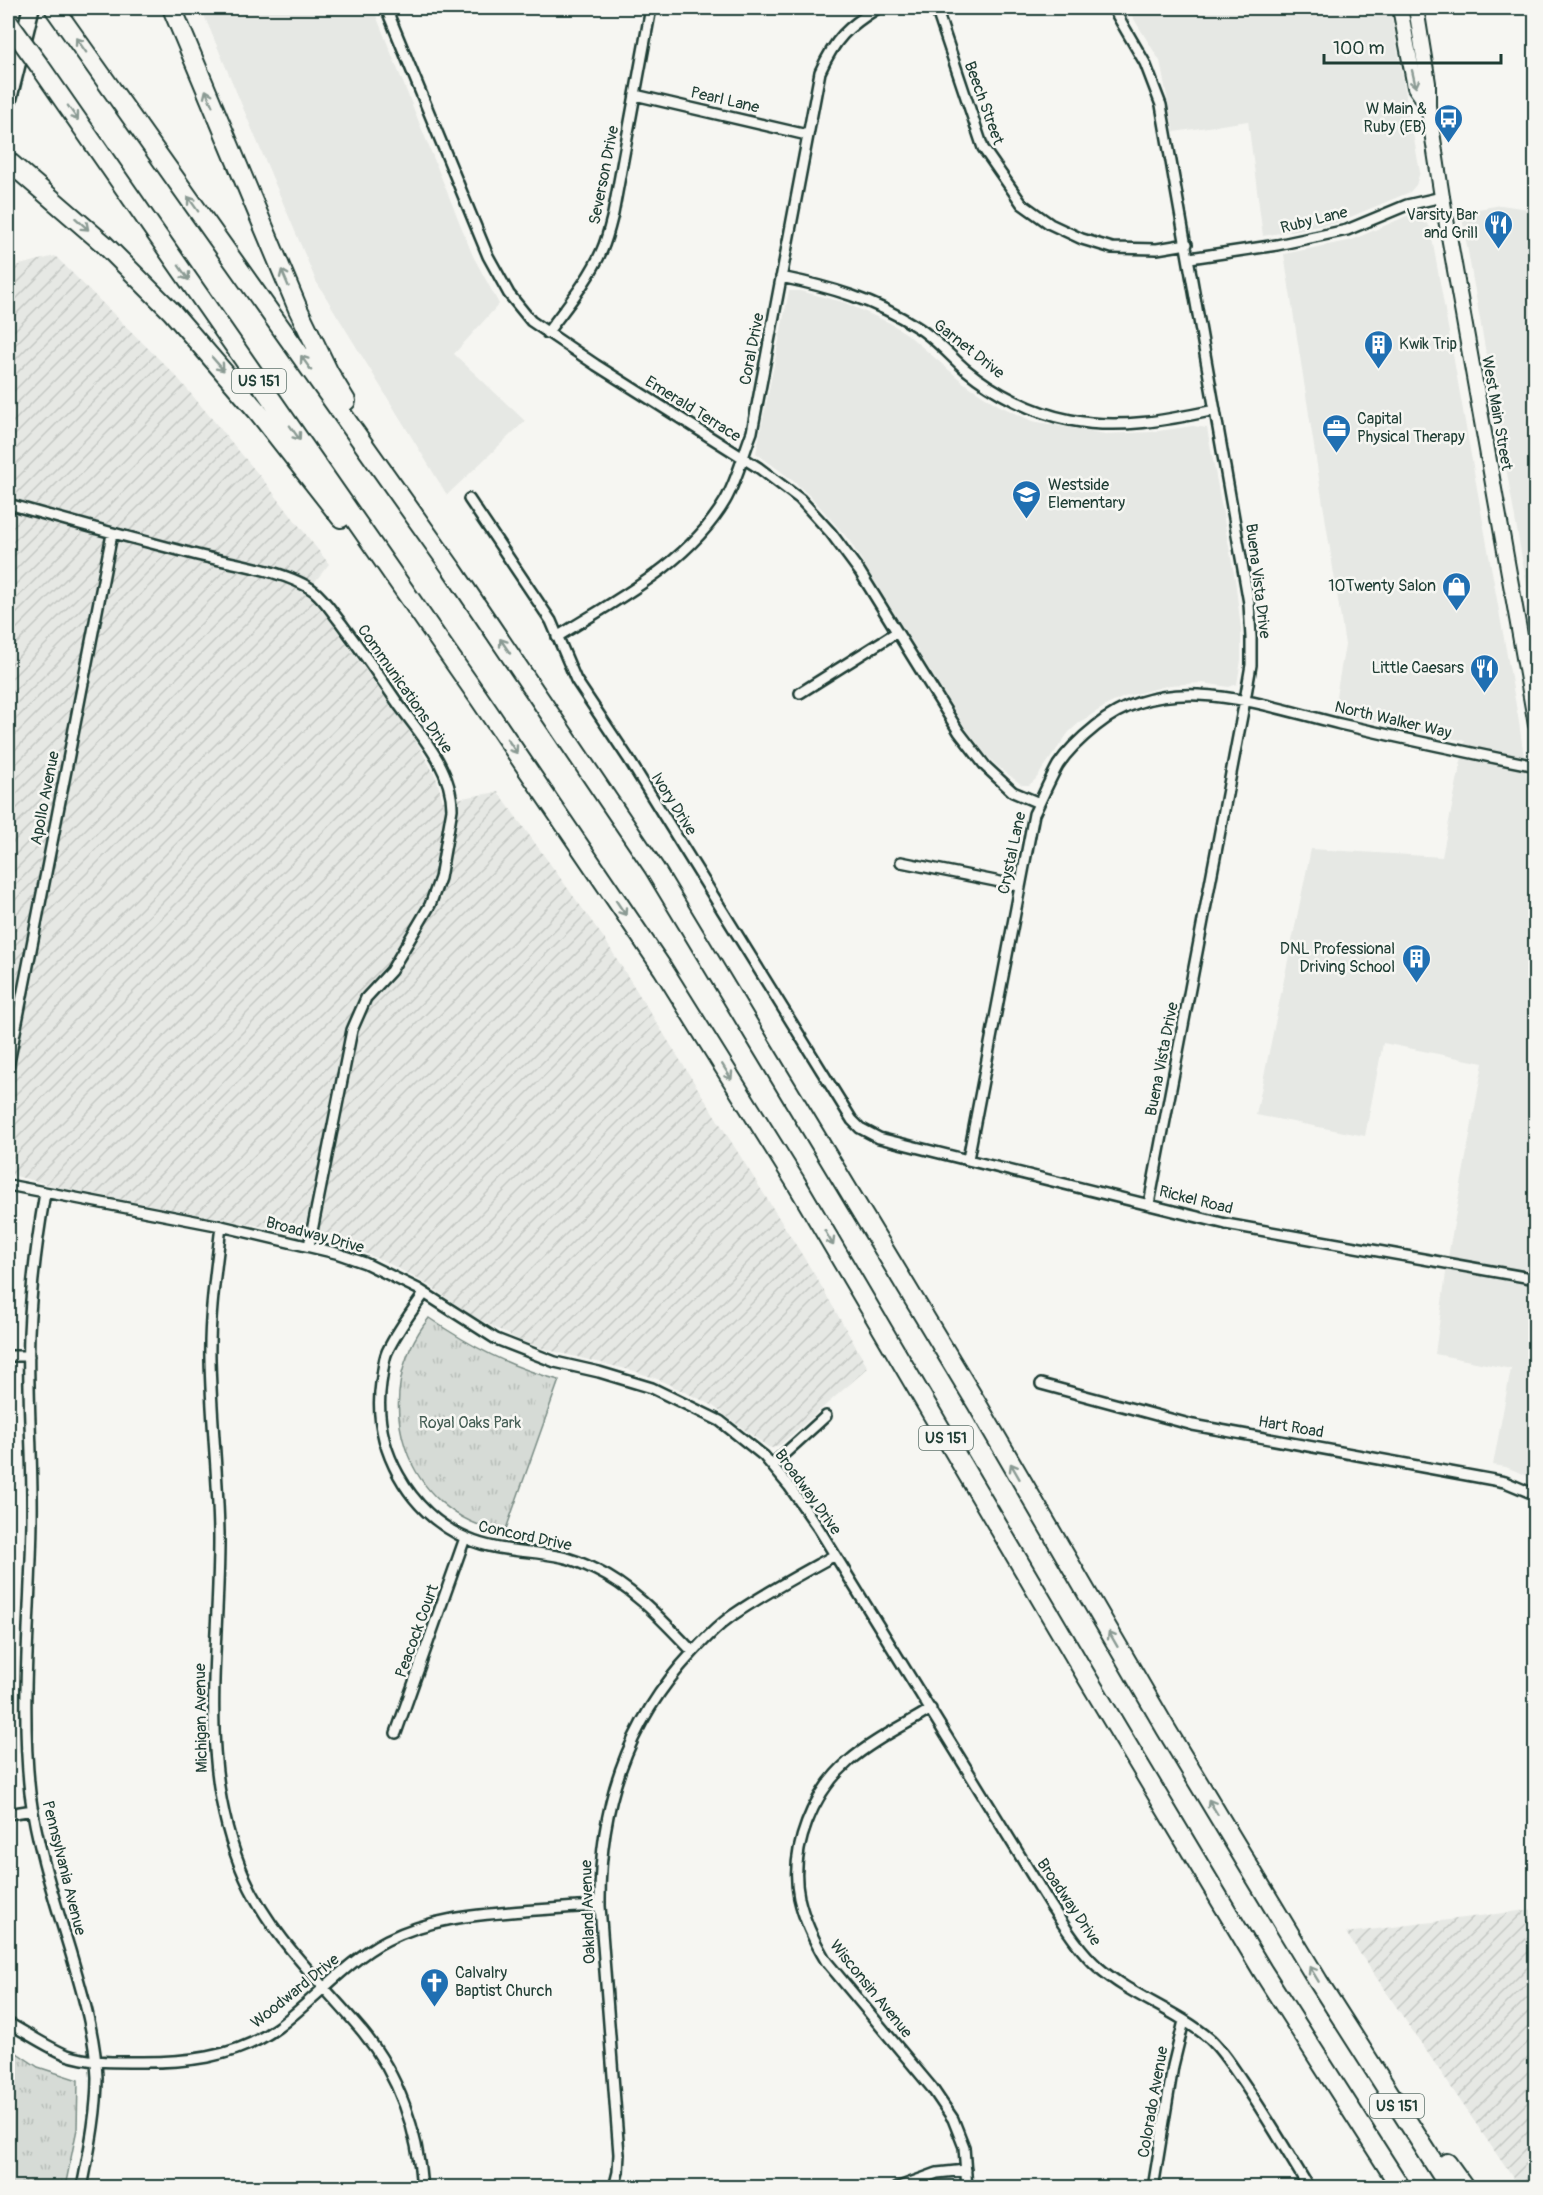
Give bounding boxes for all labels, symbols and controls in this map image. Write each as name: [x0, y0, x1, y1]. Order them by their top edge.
scale bar: [1324, 27, 1501, 65]
one-way arrow: [75, 37, 87, 53]
text: 100 m: [1333, 37, 1385, 60]
street label: Beech Street: [960, 59, 1009, 148]
one-way arrow: [1408, 69, 1420, 88]
street label: Pearl Lane: [689, 82, 761, 118]
one-way arrow: [203, 89, 214, 107]
place label: W Main & Ruby (EB): [1363, 99, 1427, 137]
bus stop icon: W Main & Ruby (EB): [1432, 102, 1464, 144]
one-way arrow: [66, 104, 79, 120]
street label: Severson Drive: [585, 124, 623, 226]
one-way arrow: [187, 196, 200, 212]
street label: Ruby Lane: [1278, 202, 1350, 238]
place label: Varsity Bar and Grill: [1406, 205, 1478, 243]
restaurant icon: Varsity Bar and Grill: [1483, 208, 1515, 250]
one-way arrow: [74, 217, 89, 231]
one-way arrow: [178, 264, 190, 280]
one-way arrow: [279, 269, 290, 288]
street label: Coral Drive: [735, 311, 769, 387]
street label: Garnet Drive: [929, 315, 1009, 383]
building icon: Kwik Trip: [1362, 328, 1394, 370]
place label: Kwik Trip: [1399, 334, 1457, 354]
street label: West Main Street: [1477, 354, 1517, 472]
one-way arrow: [211, 356, 224, 372]
one-way arrow: [300, 356, 312, 372]
road number: US 151: [232, 369, 286, 393]
street label: Emerald Terrace: [641, 372, 745, 447]
place label: Capital Physical Therapy: [1357, 409, 1465, 447]
office icon: Capital Physical Therapy: [1320, 412, 1352, 454]
one-way arrow: [289, 424, 301, 441]
place label: Westside Elementary: [1048, 475, 1125, 513]
school or university icon: Westside Elementary: [1011, 478, 1043, 520]
street label: Buena Vista Drive: [1241, 522, 1275, 640]
shop icon: 10Twenty Salon: [1441, 570, 1473, 612]
place label: 10Twenty Salon: [1328, 576, 1436, 596]
street label: Communications Drive: [353, 621, 457, 757]
one-way arrow: [499, 639, 511, 655]
restaurant icon: Little Caesars: [1469, 652, 1501, 694]
place label: Little Caesars: [1371, 658, 1464, 678]
street label: North Walker Way: [1333, 697, 1453, 743]
one-way arrow: [506, 737, 518, 754]
street label: Apollo Avenue: [26, 749, 64, 847]
street label: Ivory Drive: [647, 769, 701, 839]
street label: Crystal Lane: [994, 810, 1031, 896]
one-way arrow: [615, 899, 627, 915]
place label: DNL Professional Driving School: [1280, 939, 1395, 977]
building icon: DNL Professional Driving School: [1400, 942, 1432, 984]
street label: Buena Vista Drive: [1141, 1000, 1183, 1118]
one-way arrow: [720, 1063, 733, 1080]
street label: Rickel Road: [1157, 1181, 1235, 1219]
street label: Broadway Drive: [264, 1212, 366, 1258]
one-way arrow: [823, 1229, 835, 1246]
street label: Hart Road: [1257, 1411, 1325, 1443]
park label: Royal Oaks Park: [419, 1413, 521, 1433]
road number: US 151: [919, 1426, 973, 1450]
street label: Broadway Drive: [770, 1445, 846, 1539]
one-way arrow: [1009, 1463, 1021, 1480]
street label: Concord Drive: [476, 1516, 574, 1556]
street label: Peacock Court: [391, 1581, 443, 1680]
one-way arrow: [1107, 1631, 1119, 1648]
street label: Michigan Avenue: [190, 1663, 212, 1773]
street label: Pennsylvania Avenue: [38, 1799, 90, 1938]
one-way arrow: [1206, 1799, 1218, 1816]
street label: Broadway Drive: [1032, 1855, 1106, 1950]
street label: Oakland Avenue: [576, 1859, 600, 1965]
street label: Wisconsin Avenue: [825, 1936, 917, 2042]
street label: Woodward Drive: [247, 1949, 343, 2033]
place label: Calvalry Baptist Church: [455, 1963, 552, 2001]
church icon: Calvalry Baptist Church: [418, 1966, 450, 2008]
one-way arrow: [1307, 1966, 1319, 1983]
street label: Colorado Avenue: [1133, 2045, 1173, 2159]
road number: US 151: [1370, 2094, 1424, 2118]

